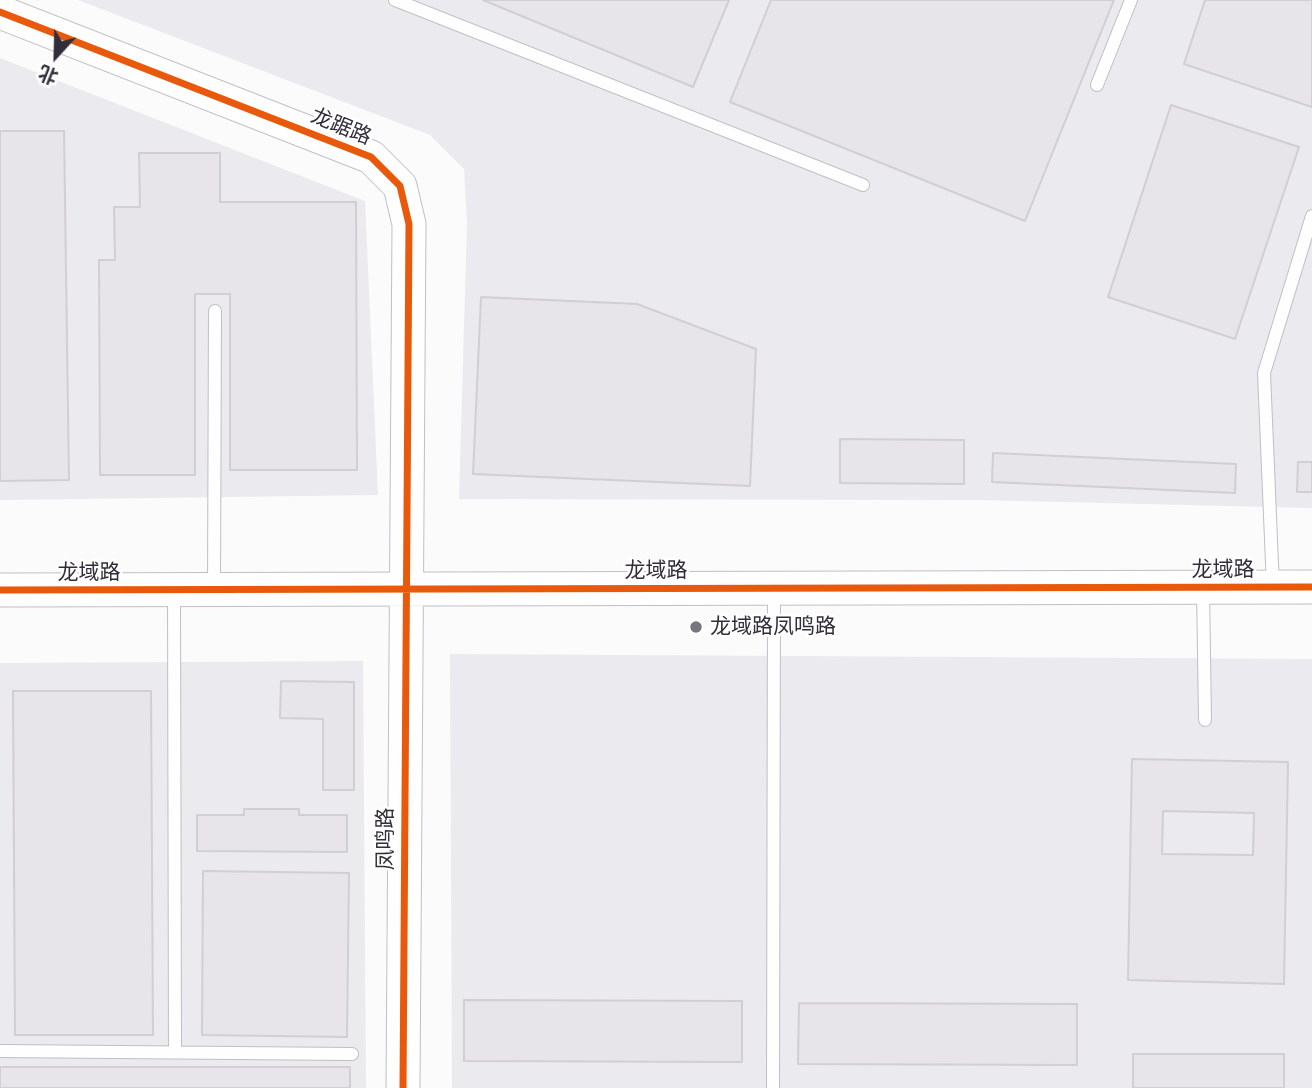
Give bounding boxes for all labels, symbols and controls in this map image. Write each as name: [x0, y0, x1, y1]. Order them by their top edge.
north arrow: [21, 21, 91, 91]
text: 北: [35, 61, 61, 90]
street label: 龙踞路: [307, 104, 375, 150]
street label: 龙域路: [1192, 557, 1254, 583]
street label: 龙域路: [625, 558, 687, 584]
street label: 龙域路: [58, 560, 120, 586]
place label: 龙域路凤鸣路: [710, 614, 836, 640]
marker: 龙域路凤鸣路: [688, 619, 704, 635]
street label: 凤鸣路: [373, 808, 399, 870]

